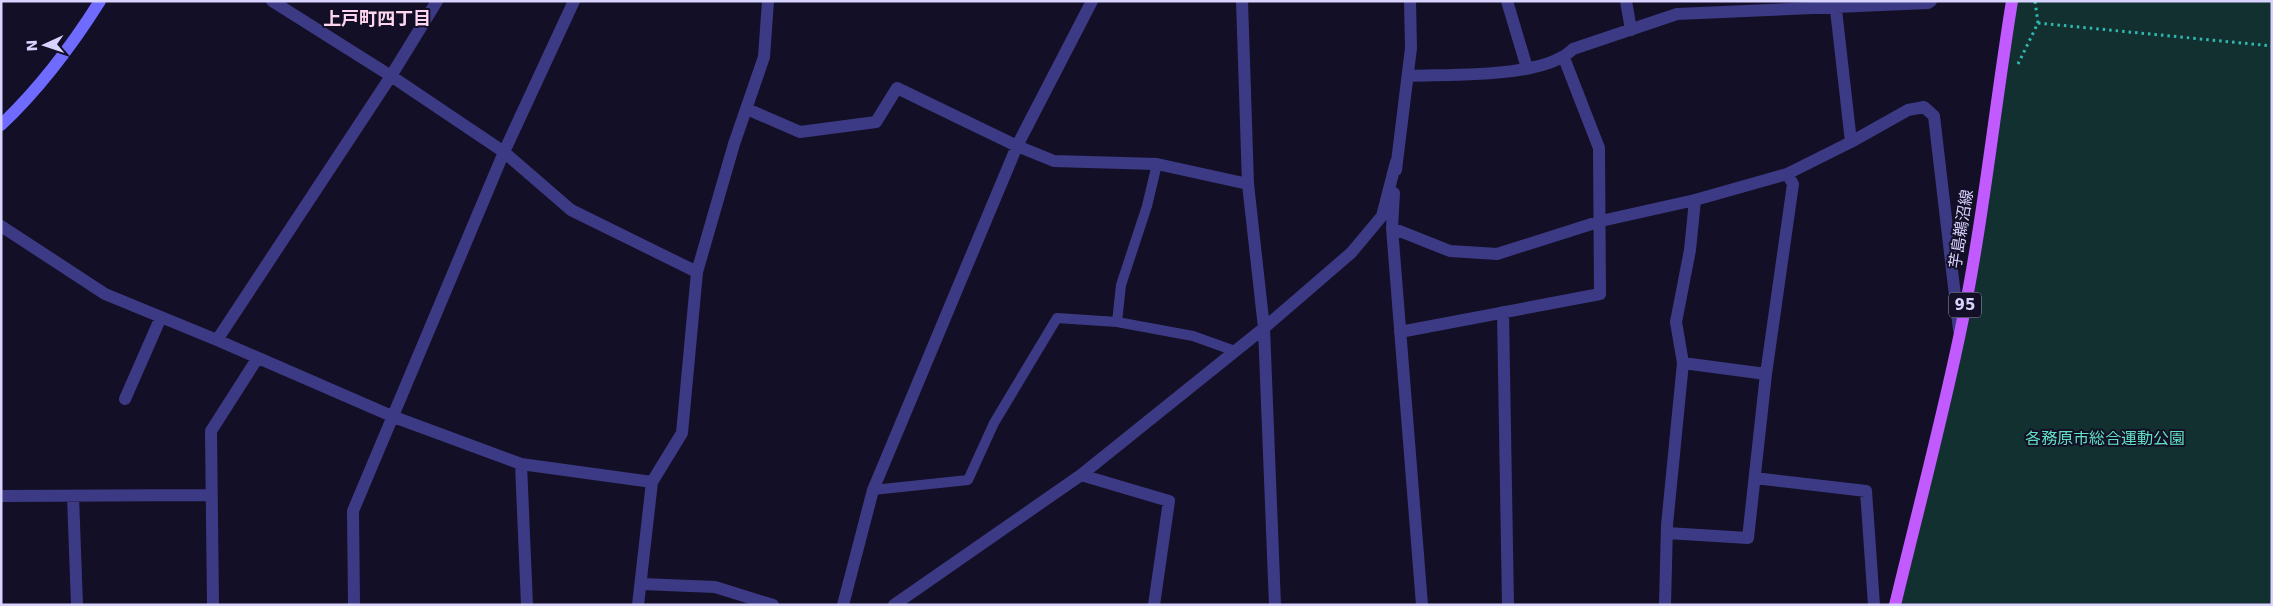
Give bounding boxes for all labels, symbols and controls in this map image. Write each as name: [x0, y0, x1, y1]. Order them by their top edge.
district label: 上戸町四丁目: [323, 8, 431, 29]
north arrow: [20, 20, 70, 70]
text: N: [24, 39, 40, 52]
street label: 芋島鵜沼線: [1945, 188, 1977, 270]
road number: 95: [1949, 292, 1981, 318]
park label: 各務原市総合運動公園: [2025, 429, 2185, 448]

